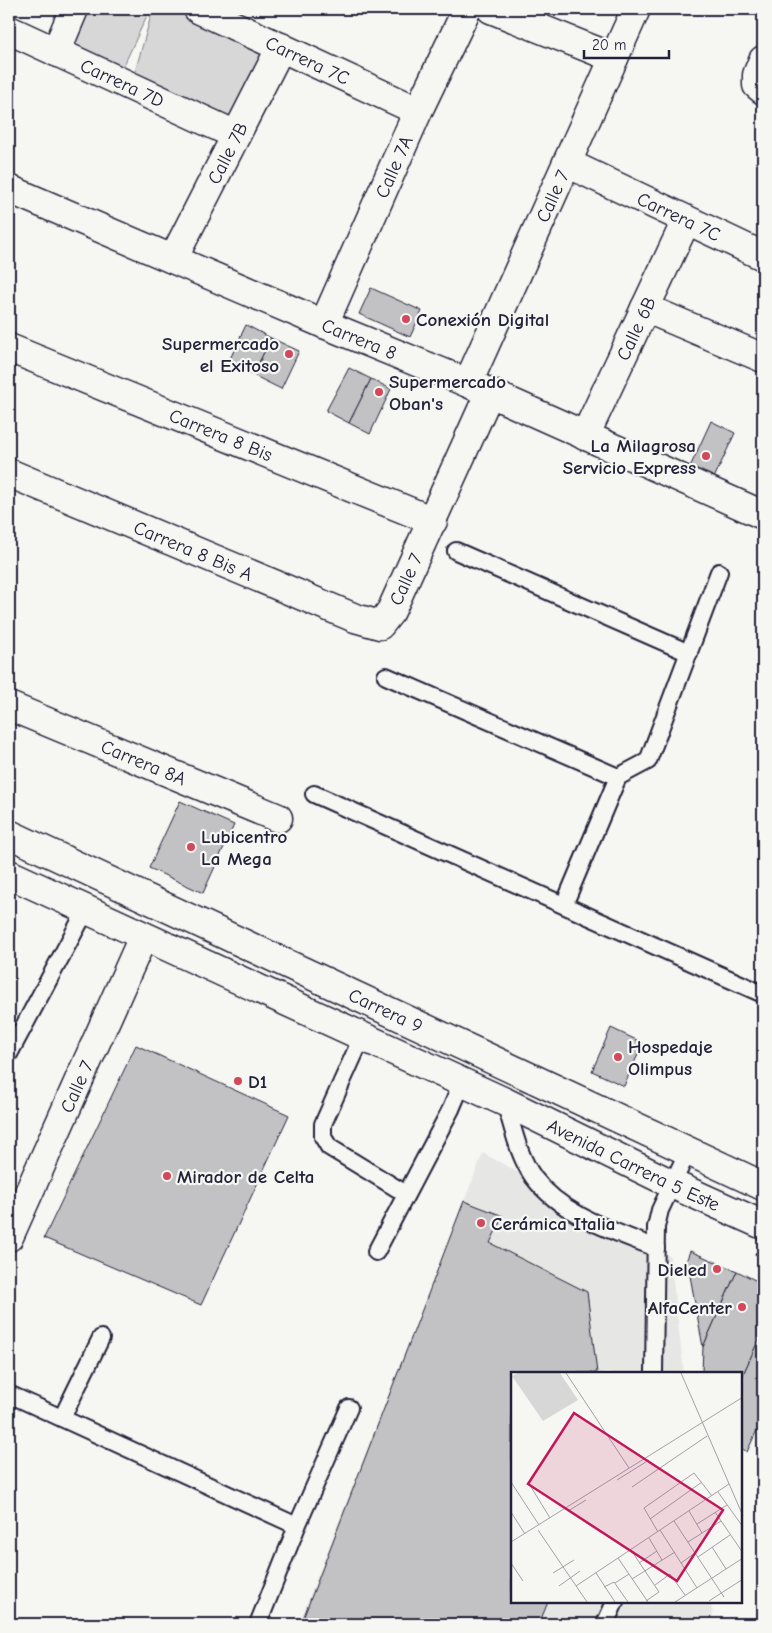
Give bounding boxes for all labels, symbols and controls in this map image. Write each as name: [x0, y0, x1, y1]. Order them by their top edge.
scale bar: [584, 28, 670, 60]
street label: Carrera 7C: [262, 32, 353, 90]
text: 20 m: [592, 36, 626, 54]
street label: Carrera 7D: [77, 54, 168, 112]
street label: Calle 7B: [203, 119, 253, 188]
street label: Calle 7A: [371, 133, 418, 202]
street label: Calle 7: [532, 167, 574, 226]
street label: Carrera 7C: [633, 188, 724, 246]
street label: Calle 6B: [612, 293, 661, 364]
place label: Conexión Digital: [416, 309, 549, 331]
marker: Conexión Digital: [400, 313, 412, 325]
street label: Carrera 8: [318, 314, 400, 365]
place label: Supermercado el Exitoso: [162, 333, 279, 377]
marker: Supermercado el Exitoso: [283, 348, 295, 360]
place label: Supermercado Oban's: [389, 371, 506, 415]
marker: Supermercado Oban's: [373, 386, 385, 398]
street label: Carrera 8 Bis: [166, 405, 275, 466]
place label: La Milagrosa Servicio Express: [563, 435, 696, 479]
marker: La Milagrosa Servicio Express: [700, 450, 712, 462]
street label: Carrera 8 Bis A: [130, 517, 256, 586]
street label: Calle 7: [385, 550, 428, 609]
street label: Carrera 8A: [98, 736, 189, 790]
place label: Lubicentro La Mega: [201, 826, 287, 870]
marker: Lubicentro La Mega: [185, 841, 197, 853]
street label: Carrera 9: [345, 984, 426, 1038]
place label: Hospedaje Olimpus: [628, 1036, 713, 1080]
marker: Hospedaje Olimpus: [612, 1051, 624, 1063]
street label: Calle 7: [56, 1057, 98, 1116]
place label: D1: [248, 1071, 267, 1093]
marker: D1: [232, 1075, 244, 1087]
street label: Avenida Carrera 5 Este: [543, 1114, 723, 1216]
place label: Mirador de Celta: [177, 1166, 315, 1188]
marker: Mirador de Celta: [161, 1170, 173, 1182]
place label: Cerámica Italia: [491, 1213, 615, 1235]
marker: Cerámica Italia: [475, 1217, 487, 1229]
place label: Dieled: [657, 1259, 707, 1281]
marker: Dieled: [711, 1263, 723, 1275]
place label: AlfaCenter: [648, 1297, 732, 1319]
marker: AlfaCenter: [736, 1301, 748, 1313]
inset map: [511, 1372, 742, 1603]

